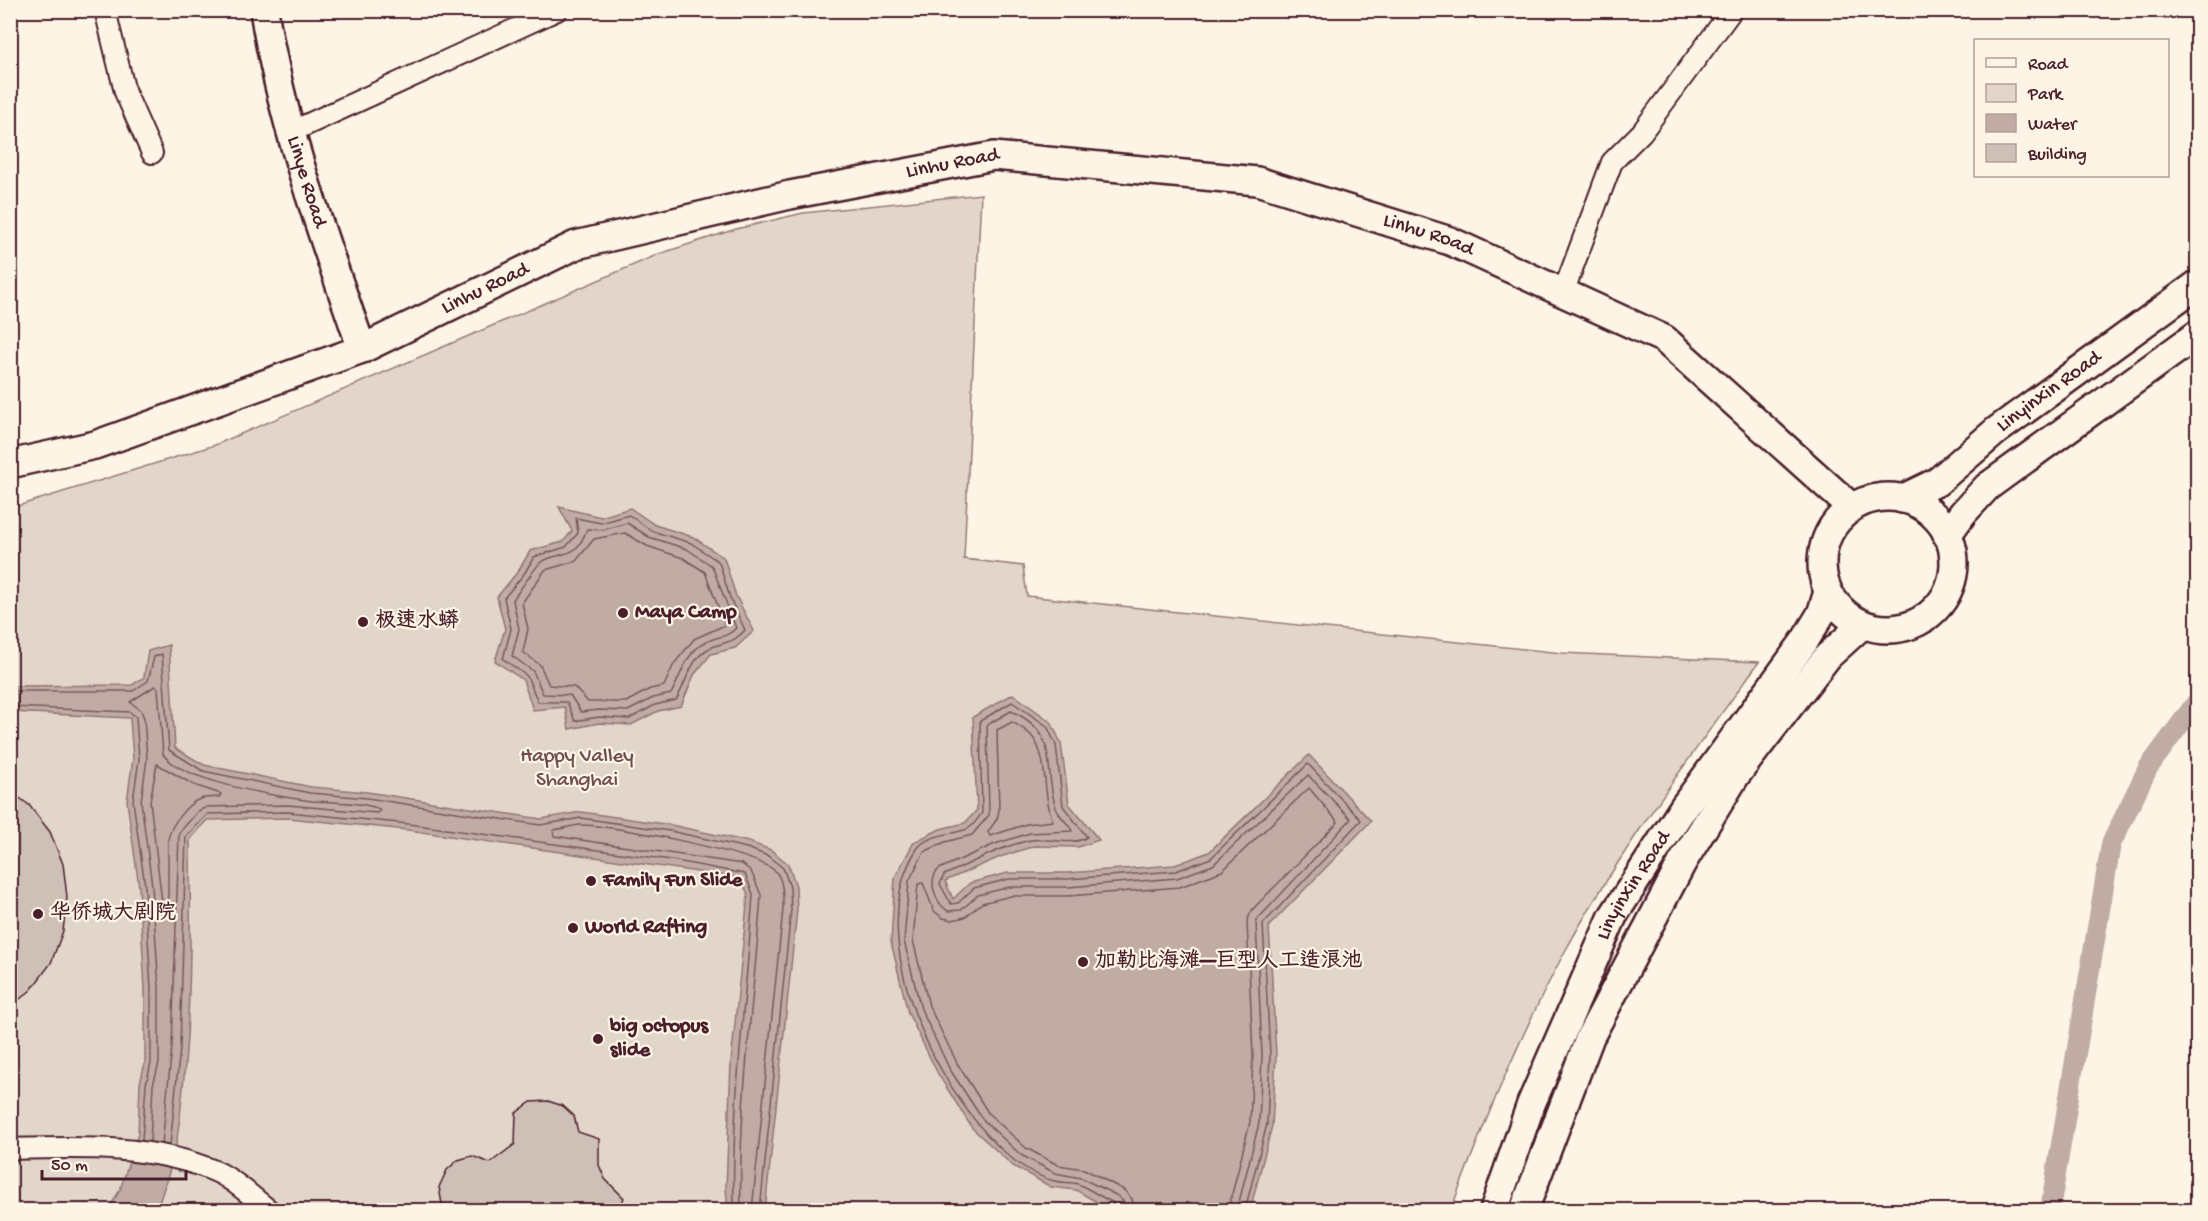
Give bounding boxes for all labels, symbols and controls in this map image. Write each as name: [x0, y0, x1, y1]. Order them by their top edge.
legend: [1974, 39, 2169, 177]
text: Road: [2028, 55, 2069, 76]
text: Park: [2027, 85, 2064, 106]
text: Water: [2028, 115, 2078, 136]
street label: Linye Road: [280, 133, 332, 232]
street label: Linhu Road: [904, 142, 1003, 185]
text: Building: [2027, 145, 2087, 166]
street label: Linhu Road: [1380, 208, 1479, 263]
street label: Linhu Road: [438, 256, 535, 321]
street label: Linyinxin Road: [1992, 345, 2108, 439]
place label: Maya Camp: [635, 601, 737, 626]
marker: Maya Camp: [616, 606, 630, 620]
place label: 极速水蟒: [375, 608, 459, 635]
marker: 极速水蟒: [356, 615, 370, 629]
park label: Happy Valley Shanghai: [520, 745, 634, 794]
street label: Linyinxin Road: [1591, 825, 1678, 944]
place label: Family Fun Slide: [602, 869, 744, 894]
marker: Family Fun Slide: [584, 874, 598, 888]
place label: 华侨城大剧院: [50, 900, 176, 927]
marker: 华侨城大剧院: [31, 907, 45, 921]
place label: World Rafting: [584, 916, 707, 941]
marker: World Rafting: [566, 921, 580, 935]
place label: 加勒比海滩—巨型人工造浪池: [1095, 948, 1363, 975]
marker: 加勒比海滩—巨型人工造浪池: [1076, 955, 1090, 969]
place label: big octopus slide: [609, 1015, 709, 1064]
marker: big octopus slide: [591, 1032, 605, 1046]
scale bar: [42, 1143, 186, 1181]
text: 50 m: [51, 1156, 88, 1177]

